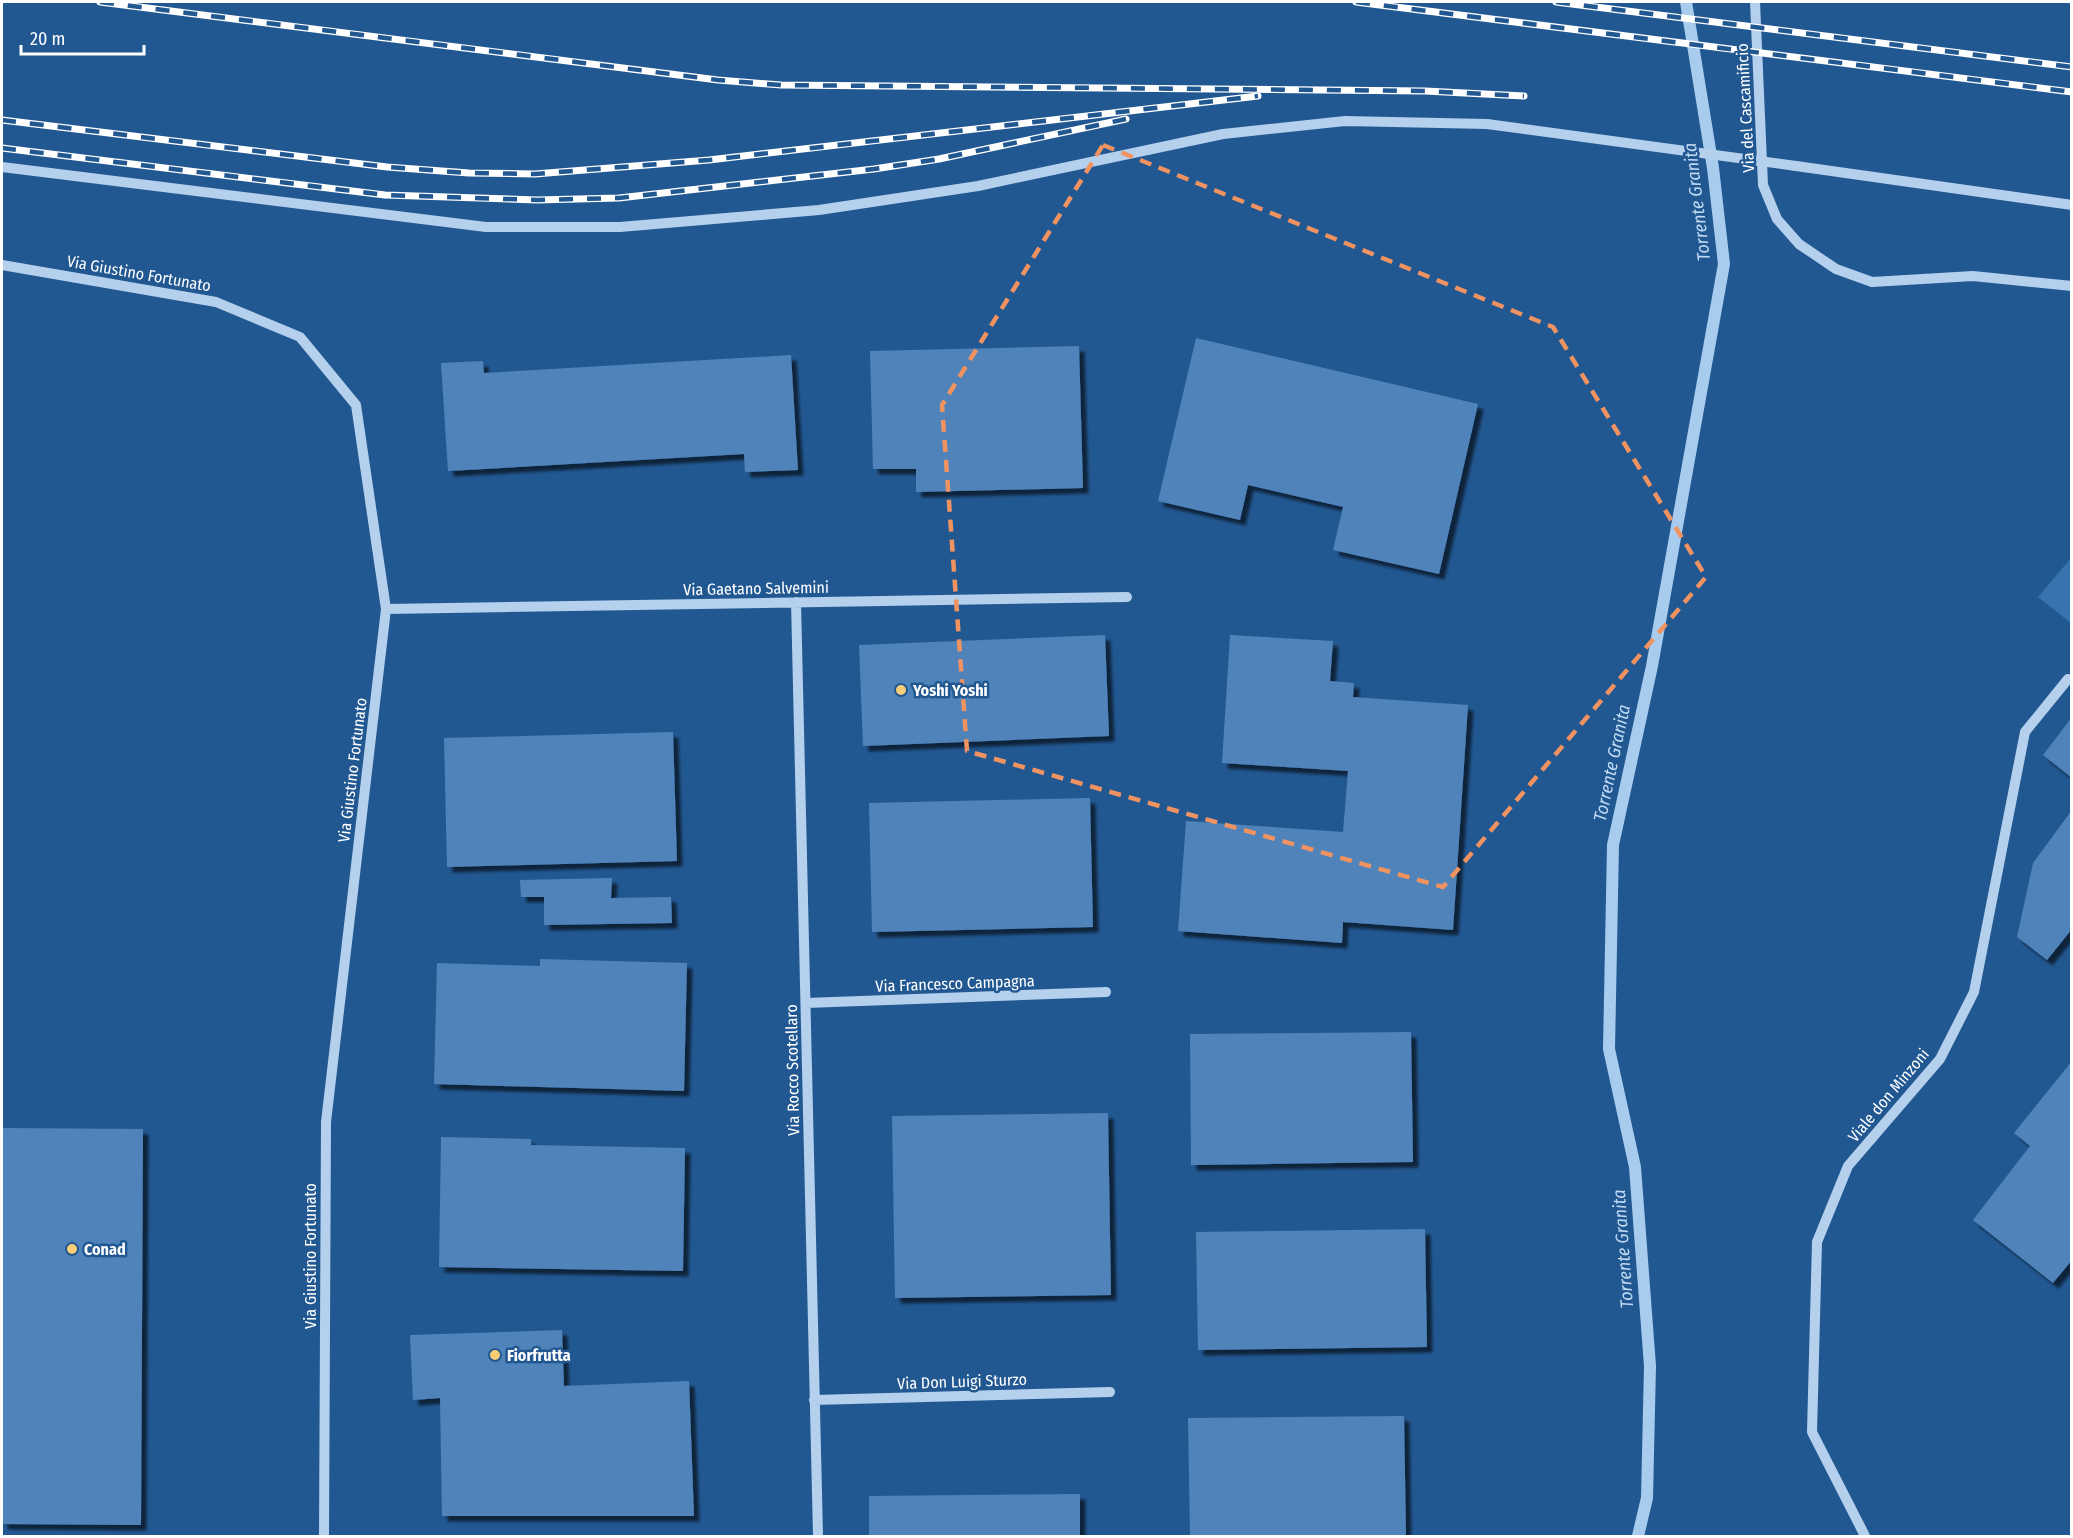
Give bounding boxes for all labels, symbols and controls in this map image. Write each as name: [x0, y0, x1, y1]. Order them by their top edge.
scale bar: [21, 18, 144, 56]
text: 20 m: [30, 28, 65, 50]
street label: Via del Cascamificio: [1733, 43, 1758, 173]
water label: Torrente Granita: [1679, 142, 1715, 262]
street label: Via Giustino Fortunato: [65, 251, 212, 296]
street label: Via Gaetano Salvemini: [683, 578, 829, 599]
place label: Yoshi Yoshi: [912, 681, 988, 700]
marker: Yoshi Yoshi: [894, 683, 908, 697]
street label: Via Giustino Fortunato: [334, 697, 371, 844]
water label: Torrente Granita: [1589, 703, 1635, 823]
street label: Via Francesco Campagna: [875, 971, 1035, 996]
street label: Via Rocco Scotellaro: [782, 1004, 803, 1136]
street label: Viale don Minzoni: [1844, 1045, 1933, 1146]
street label: Via Giustino Fortunato: [301, 1183, 320, 1329]
water label: Torrente Granita: [1608, 1189, 1638, 1309]
place label: Conad: [84, 1240, 126, 1259]
marker: Conad: [65, 1242, 79, 1256]
place label: Fiorfrutta: [507, 1346, 571, 1365]
marker: Fiorfrutta: [488, 1348, 502, 1362]
street label: Via Don Luigi Sturzo: [897, 1370, 1027, 1393]

